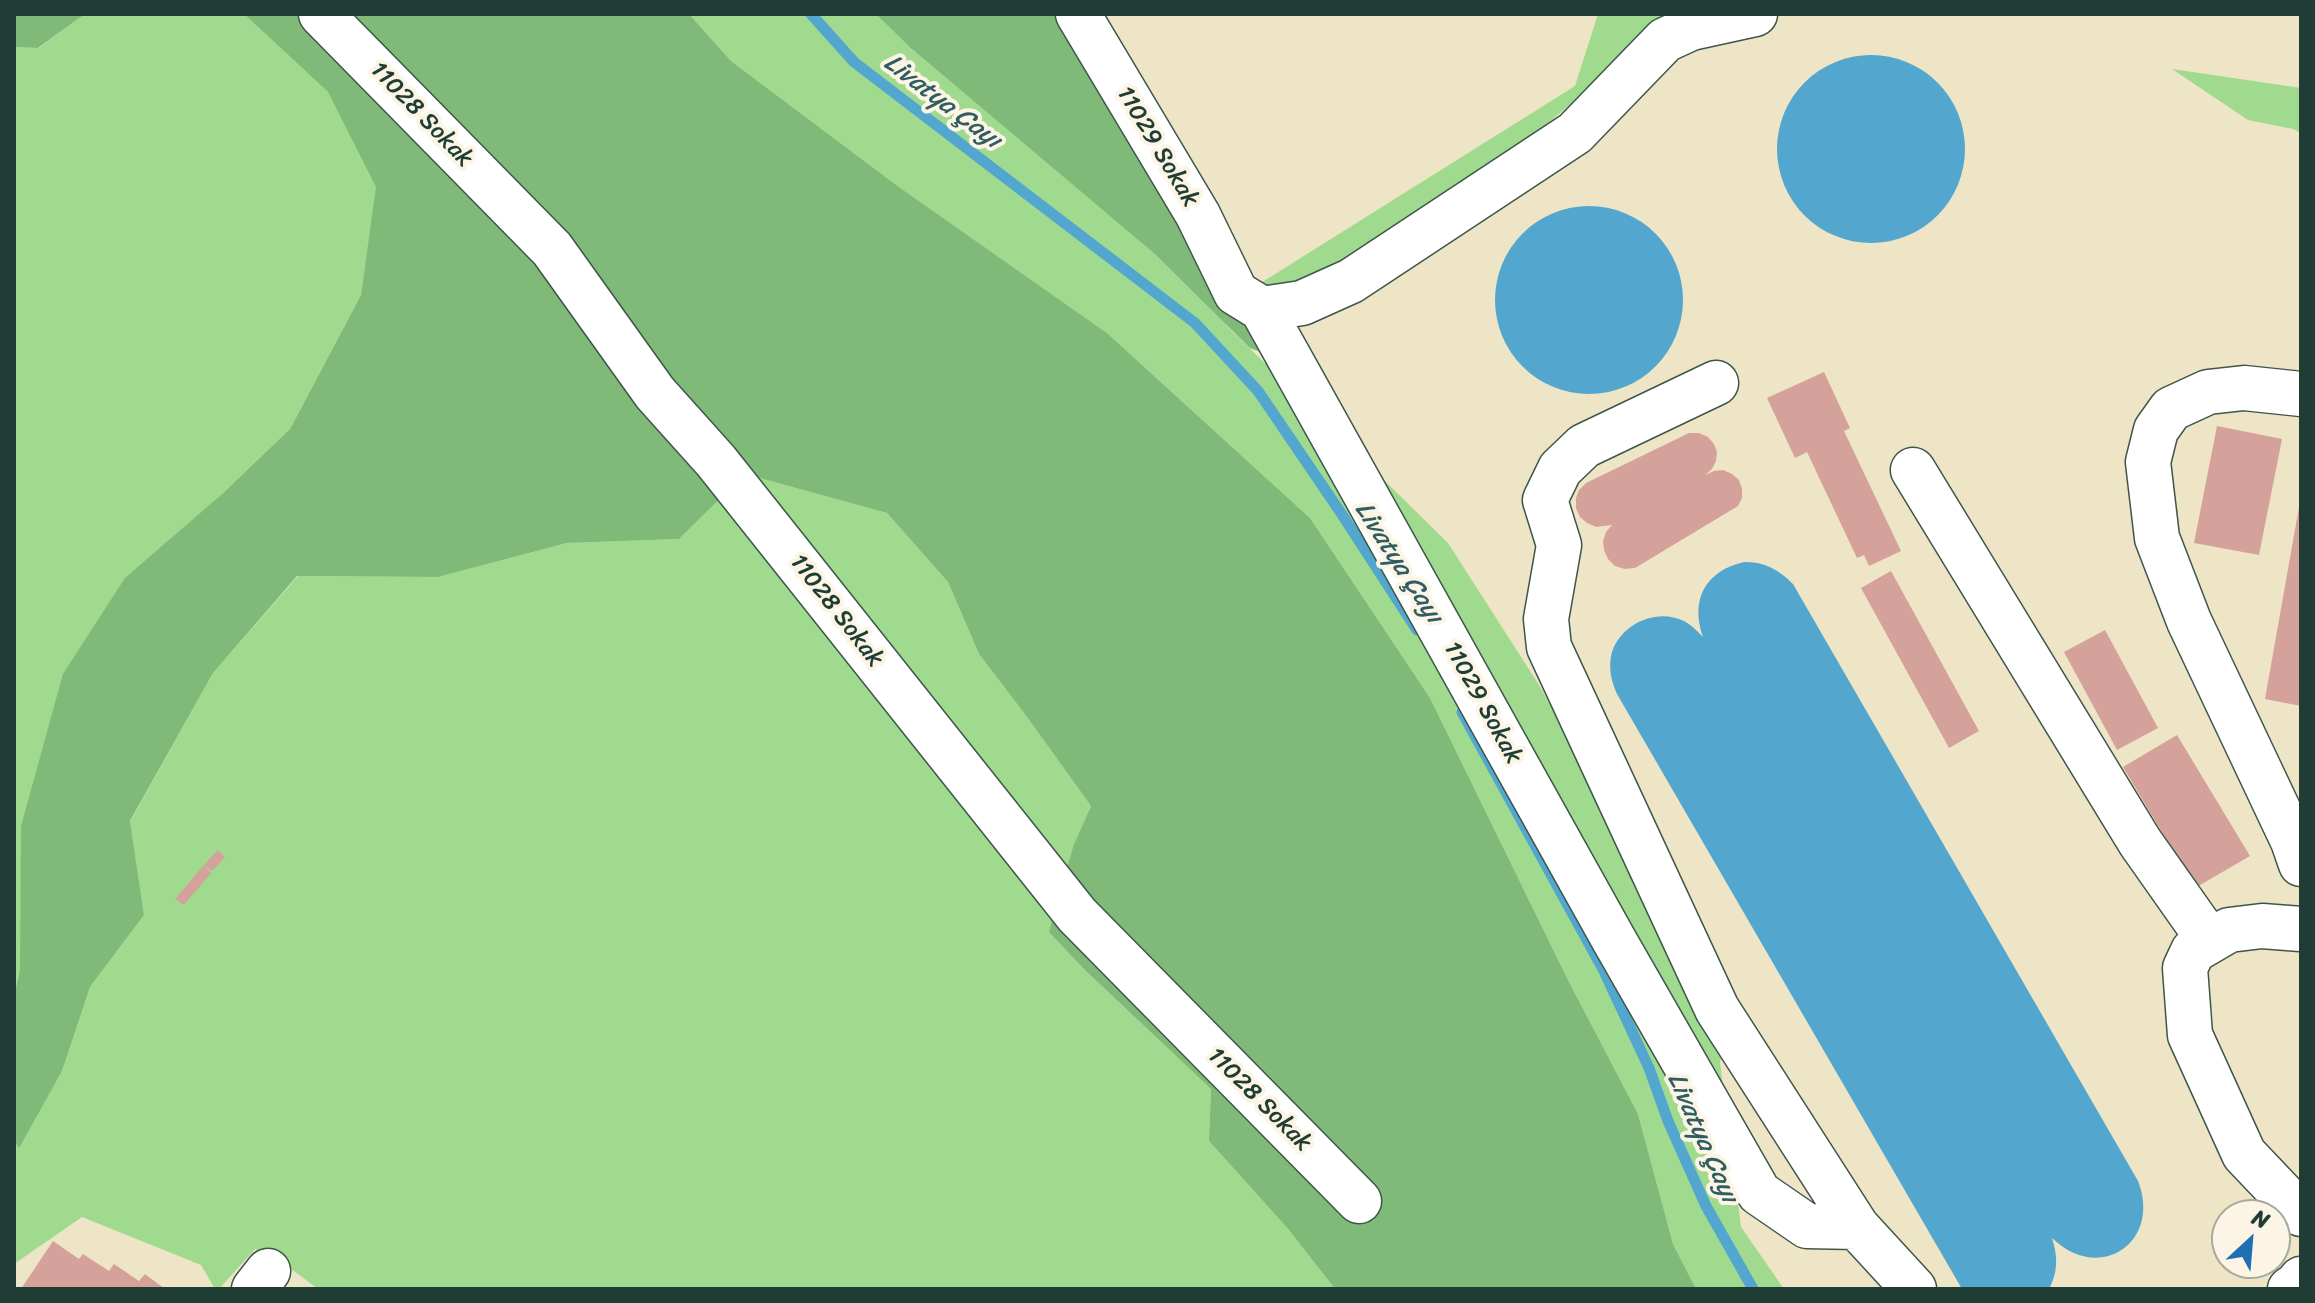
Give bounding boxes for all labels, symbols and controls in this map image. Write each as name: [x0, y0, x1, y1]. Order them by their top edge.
water label: Livatya Çayı: [877, 48, 1007, 156]
street label: 11028 Sokak: [364, 56, 478, 174]
street label: 11029 Sokak: [1110, 82, 1204, 212]
water label: Livatya Çayı: [1347, 496, 1449, 630]
street label: 11028 Sokak: [783, 549, 889, 673]
street label: 11029 Sokak: [1437, 637, 1527, 769]
street label: 11028 Sokak: [1201, 1042, 1317, 1158]
water label: Livatya Çayı: [1660, 1068, 1744, 1208]
text: N: [2245, 1198, 2276, 1240]
north arrow: [2211, 1199, 2291, 1279]

